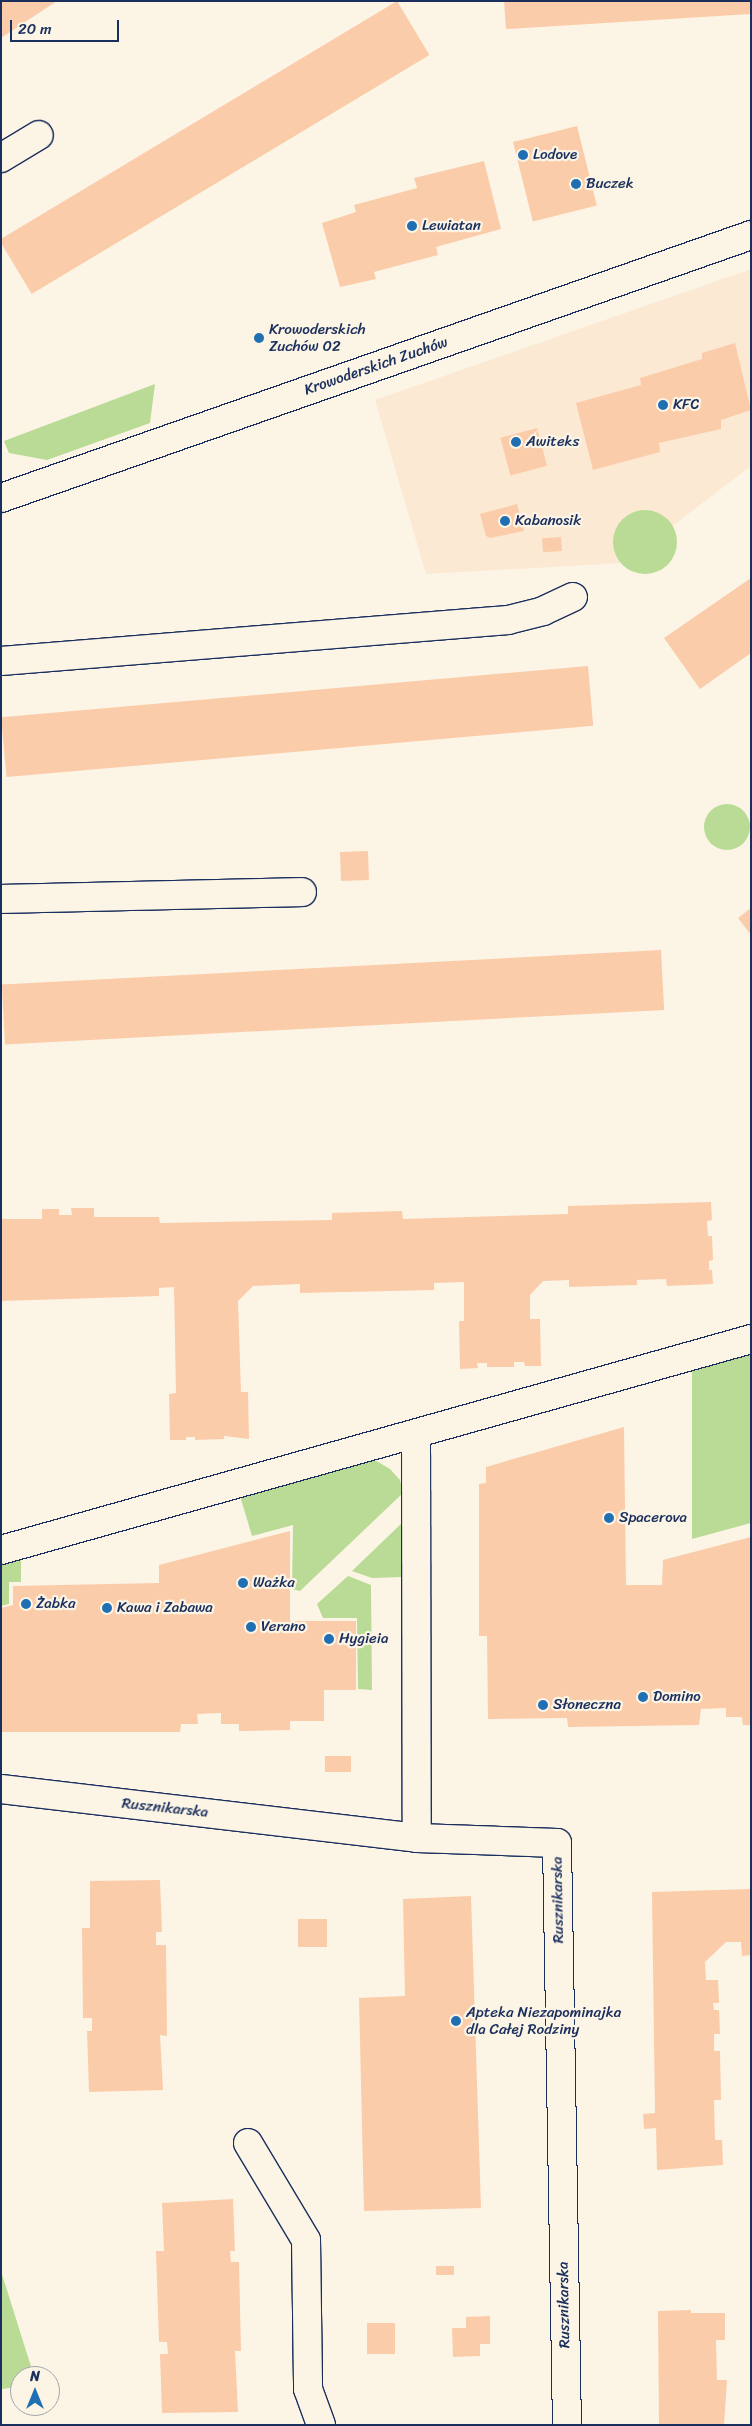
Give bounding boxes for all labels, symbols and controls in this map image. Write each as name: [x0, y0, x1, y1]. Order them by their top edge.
scale bar: [12, 10, 121, 42]
text: 20 m: [18, 16, 52, 42]
place label: Lodove: [533, 146, 577, 164]
marker: Lodove: [517, 149, 529, 161]
place label: Buczek: [586, 175, 634, 193]
marker: Buczek: [570, 178, 582, 190]
place label: Lewiatan: [422, 217, 481, 235]
marker: Lewiatan: [406, 220, 418, 232]
place label: Krowoderskich Zuchów 02: [269, 320, 366, 355]
marker: Krowoderskich Zuchów 02: [253, 332, 265, 344]
street label: Krowoderskich Zuchów: [302, 333, 450, 399]
place label: KFC: [673, 396, 699, 414]
marker: KFC: [657, 399, 669, 411]
place label: Awiteks: [526, 433, 579, 451]
marker: Awiteks: [510, 436, 522, 448]
place label: Kabanosik: [515, 512, 581, 530]
marker: Kabanosik: [499, 515, 511, 527]
place label: Spacerova: [619, 1509, 687, 1527]
marker: Spacerova: [603, 1512, 615, 1524]
place label: Ważka: [253, 1574, 295, 1592]
marker: Ważka: [237, 1577, 249, 1589]
place label: Żabka: [36, 1595, 75, 1613]
marker: Żabka: [20, 1598, 32, 1610]
place label: Kawa i Zabawa: [117, 1599, 213, 1617]
marker: Kawa i Zabawa: [101, 1602, 113, 1614]
place label: Verano: [261, 1618, 306, 1636]
marker: Verano: [245, 1621, 257, 1633]
place label: Hygieia: [339, 1630, 388, 1648]
marker: Hygieia: [323, 1633, 335, 1645]
place label: Domino: [653, 1688, 701, 1706]
marker: Domino: [637, 1691, 649, 1703]
place label: Słoneczna: [553, 1696, 621, 1714]
marker: Słoneczna: [537, 1699, 549, 1711]
street label: Rusznikarska: [121, 1795, 209, 1821]
street label: Rusznikarska: [548, 1856, 568, 1944]
place label: Apteka Niezapominajka dla Całej Rodziny: [466, 2003, 622, 2038]
marker: Apteka Niezapominajka dla Całej Rodziny: [450, 2015, 462, 2027]
street label: Rusznikarska: [554, 2261, 574, 2349]
text: N: [30, 2364, 40, 2389]
north arrow: [10, 2366, 60, 2416]

